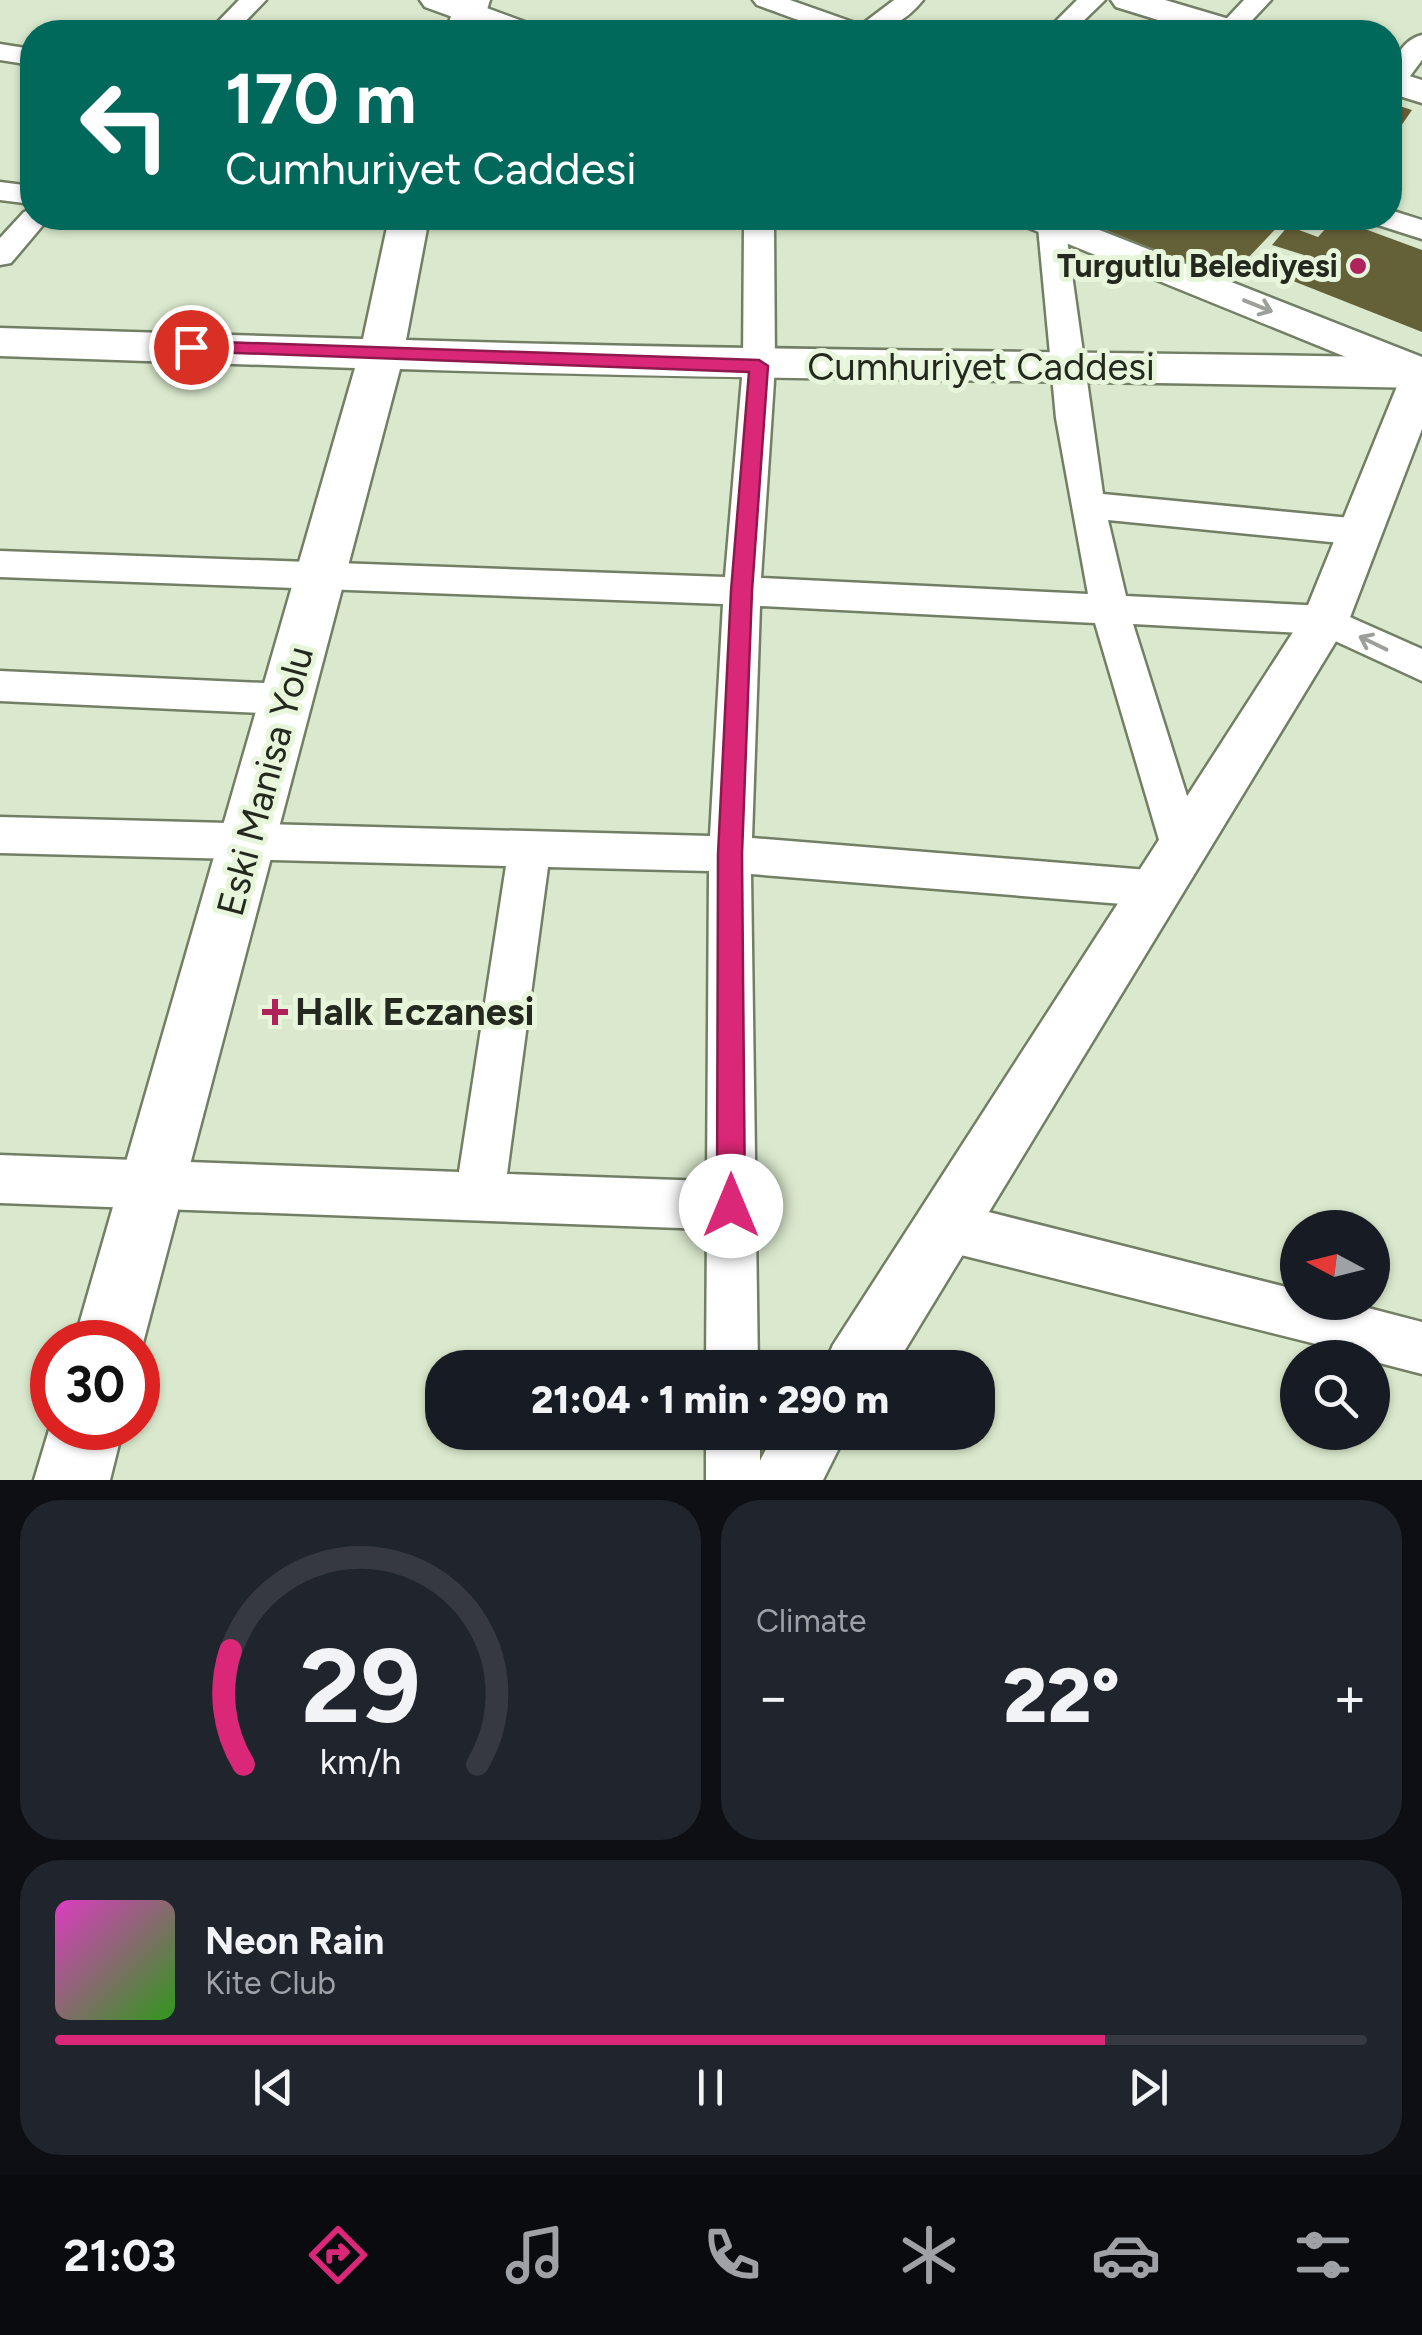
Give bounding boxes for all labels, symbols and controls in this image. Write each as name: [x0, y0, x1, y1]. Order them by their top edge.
text: 170 m: [225, 56, 417, 141]
icon: left: [60, 60, 190, 190]
text: Cumhuriyet Caddesi: [225, 141, 637, 195]
place label: Turgutlu Belediyesi: [1057, 247, 1338, 285]
marker: Turgutlu Belediyesi: [1347, 255, 1369, 277]
one-way arrow: [1242, 299, 1272, 317]
pin: [149, 305, 234, 390]
icon: arrive: [164, 320, 219, 375]
street label: Cumhuriyet Caddesi: [807, 344, 1155, 390]
one-way arrow: [1359, 633, 1389, 652]
street label: Eski Manisa Yolu: [207, 641, 323, 921]
place label: Halk Eczanesi: [295, 989, 534, 1035]
marker: Halk Eczanesi: [264, 1001, 286, 1023]
position arrow: [679, 1154, 783, 1258]
north arrow: [1280, 1210, 1390, 1320]
map controls: [1280, 1210, 1390, 1450]
speed limit sign: 30: [30, 1320, 160, 1450]
button: search: [1280, 1340, 1390, 1450]
text: 21:04 · 1 min · 290 m: [531, 1377, 889, 1423]
text: Climate: [756, 1602, 867, 1640]
text: 29: [300, 1623, 421, 1748]
text: 22°: [1003, 1651, 1120, 1741]
text: −: [756, 1664, 790, 1730]
text: +: [1333, 1664, 1367, 1730]
text: km/h: [320, 1740, 401, 1783]
text: Neon Rain: [205, 1918, 384, 1964]
text: Kite Club: [205, 1964, 336, 2002]
icon: previous: [246, 2060, 301, 2115]
icon: pause: [683, 2060, 738, 2115]
icon: next: [1121, 2060, 1176, 2115]
icon: directions: [303, 2220, 373, 2290]
icon: music: [500, 2220, 570, 2290]
icon: phone: [697, 2220, 767, 2290]
icon: climate: [894, 2220, 964, 2290]
icon: car: [1091, 2220, 1161, 2290]
icon: filters: [1288, 2220, 1358, 2290]
text: 21:03: [64, 2228, 176, 2282]

